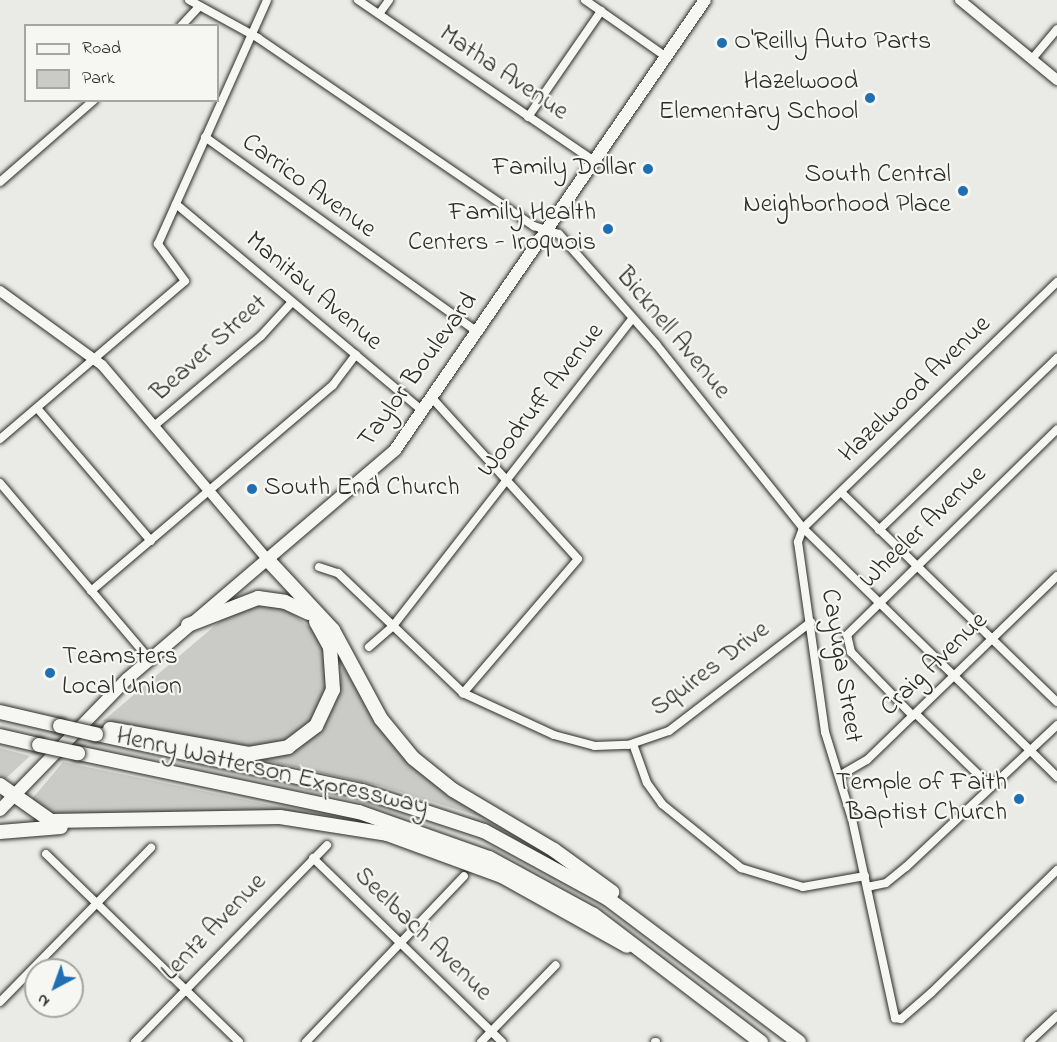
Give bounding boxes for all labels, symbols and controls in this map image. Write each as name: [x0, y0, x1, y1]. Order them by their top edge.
street label: Matha Avenue: [432, 19, 574, 129]
legend: [24, 24, 219, 102]
place label: O'Reilly Auto Parts: [734, 27, 931, 59]
text: Road: [82, 36, 121, 62]
marker: O'Reilly Auto Parts: [715, 36, 729, 50]
text: Park: [82, 66, 115, 92]
place label: Hazelwood Elementary School: [659, 67, 858, 128]
marker: Hazelwood Elementary School: [863, 91, 877, 105]
street label: Carrico Avenue: [235, 128, 381, 246]
place label: Family Dollar: [492, 153, 636, 185]
place label: South Central Neighborhood Place: [743, 160, 951, 222]
marker: Family Dollar: [641, 162, 655, 176]
marker: South Central Neighborhood Place: [956, 184, 970, 198]
place label: Family Health Centers - Iroquois: [408, 198, 596, 260]
marker: Family Health Centers - Iroquois: [601, 222, 615, 236]
street label: Manitau Avenue: [238, 226, 388, 358]
street label: Bicknell Avenue: [608, 262, 736, 406]
street label: Taylor Boulevard: [352, 287, 486, 455]
street label: Beaver Street: [145, 289, 275, 409]
street label: Hazelwood Avenue: [834, 310, 998, 470]
street label: Woodruff Avenue: [472, 317, 612, 485]
street label: Wheeler Avenue: [854, 460, 994, 596]
place label: South End Church: [264, 473, 460, 505]
marker: South End Church: [245, 482, 259, 496]
street label: Cayuga Street: [812, 587, 868, 745]
street label: Craig Avenue: [875, 606, 995, 724]
street label: Squires Drive: [645, 615, 777, 725]
place label: Teamsters Local Union: [62, 642, 182, 704]
marker: Teamsters Local Union: [43, 666, 57, 680]
street label: Henry Watterson Expressway: [113, 722, 431, 824]
place label: Temple of Faith Baptist Church: [836, 768, 1007, 830]
marker: Temple of Faith Baptist Church: [1012, 792, 1026, 806]
street label: Seelbach Avenue: [346, 861, 498, 1009]
street label: Lentz Avenue: [156, 868, 274, 988]
north arrow: [24, 958, 84, 1018]
text: N: [32, 987, 55, 1013]

